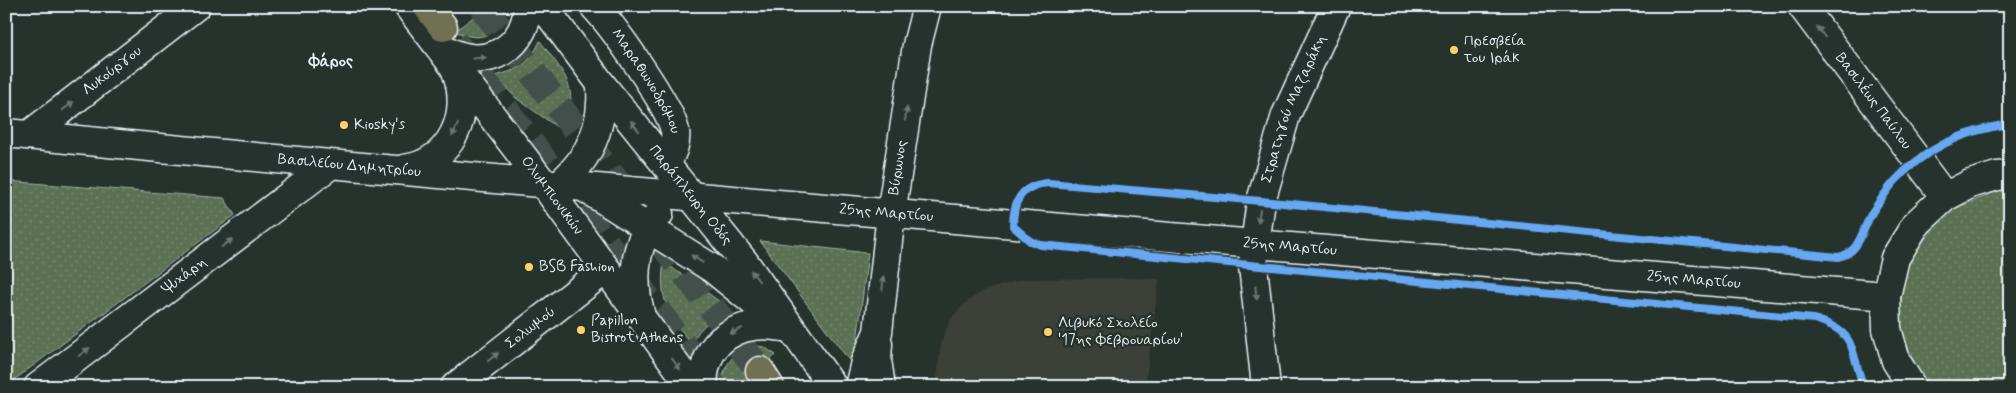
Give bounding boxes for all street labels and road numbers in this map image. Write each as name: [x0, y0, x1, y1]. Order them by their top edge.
street label: Μαραθωνοδρόμου: [606, 25, 685, 136]
street label: Στρατηγού Μαζαράκη: [1257, 32, 1331, 185]
street label: Λυκούργου: [78, 41, 146, 100]
street label: Βασιλέως Παύλου: [1831, 49, 1916, 154]
street label: Βύρωνος: [884, 138, 912, 197]
street label: Παράπλευρη Οδός: [644, 141, 737, 250]
street label: Βασιλείου Δημητρίου: [277, 149, 422, 182]
street label: Ολυμπιονικών: [516, 152, 588, 240]
street label: 25ης Μαρτίου: [839, 199, 934, 227]
street label: 25ης Μαρτίου: [1242, 233, 1338, 261]
street label: Ψυχάρη: [157, 252, 211, 300]
street label: 25ης Μαρτίου: [1646, 266, 1742, 294]
street label: Σολωμού: [501, 302, 560, 354]

